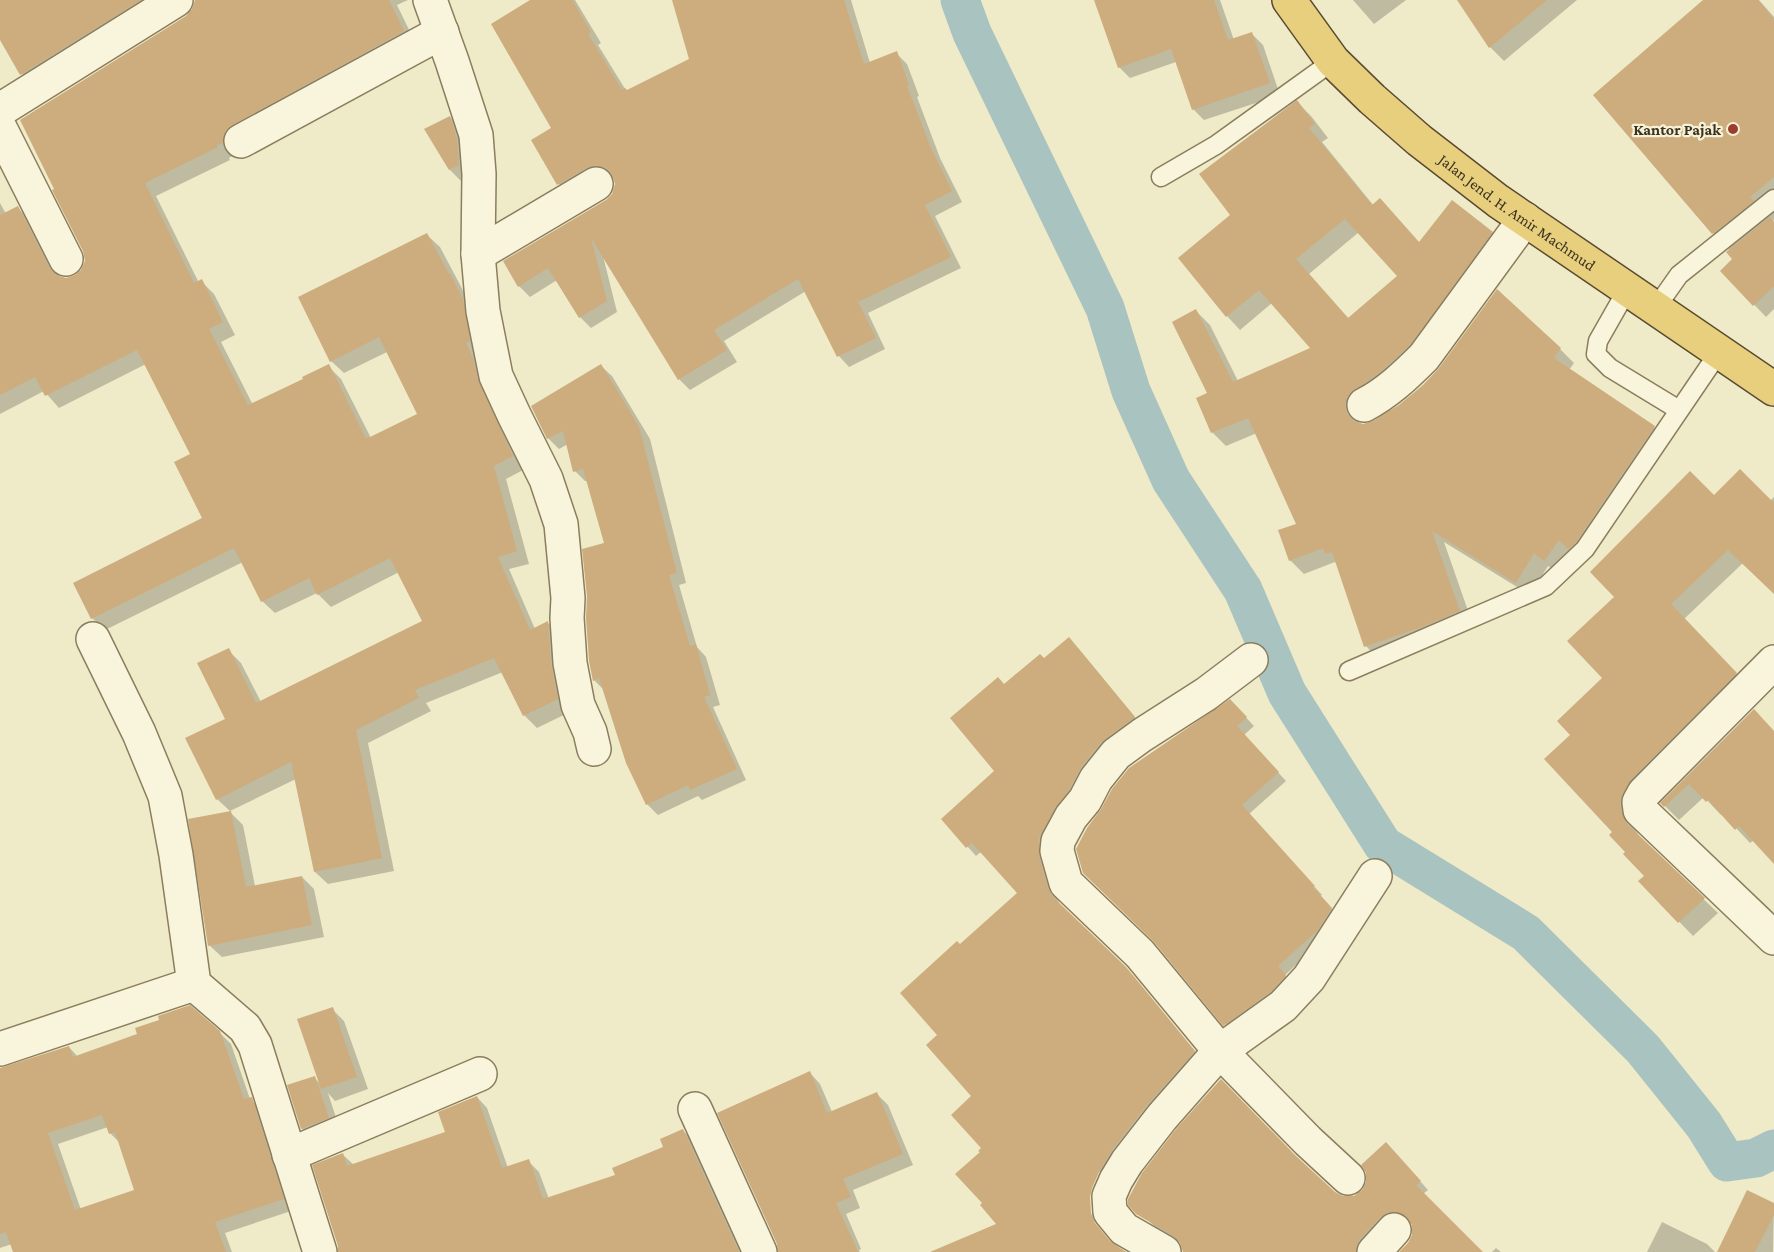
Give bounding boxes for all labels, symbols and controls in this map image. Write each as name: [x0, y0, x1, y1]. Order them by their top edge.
place label: Kantor Pajak: [1633, 121, 1721, 139]
marker: Kantor Pajak: [1726, 122, 1740, 136]
street label: Jalan Jend. H. Amir Machmud: [1434, 149, 1599, 274]

